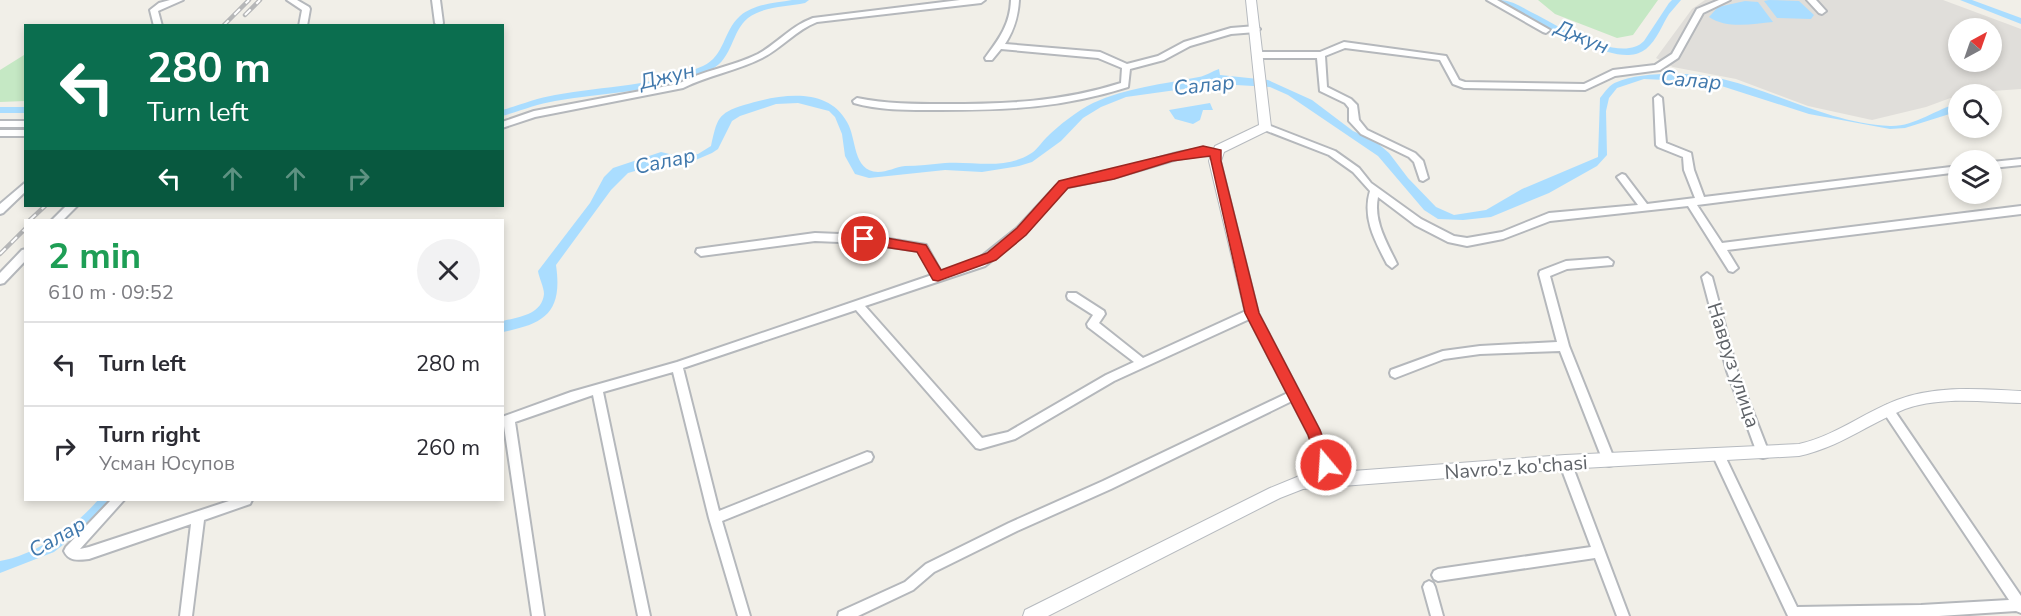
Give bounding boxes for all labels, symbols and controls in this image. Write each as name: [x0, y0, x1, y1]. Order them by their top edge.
water label: Джун: [1550, 13, 1613, 61]
north arrow: [1948, 18, 2002, 72]
map controls: [1948, 18, 2002, 204]
text: 280 m: [147, 40, 271, 97]
icon: left: [48, 48, 126, 126]
water label: Джун: [636, 56, 698, 96]
water label: Салар: [1659, 63, 1723, 97]
water label: Салар: [1172, 68, 1236, 102]
button: search: [1948, 84, 2002, 138]
text: Turn left: [147, 94, 248, 131]
water label: Салар: [632, 141, 698, 181]
button: layers: [1948, 150, 2002, 204]
icon: left: [153, 162, 186, 195]
icon: ahead: [216, 162, 249, 195]
icon: ahead: [279, 162, 312, 195]
icon: right: [342, 162, 375, 195]
pin: [838, 213, 889, 264]
icon: arrive: [847, 222, 880, 255]
text: 2 min: [48, 232, 141, 281]
button: close: [417, 239, 480, 302]
text: 610 m · 09:52: [48, 279, 174, 306]
street label: Навруз улица: [1701, 299, 1766, 431]
icon: left: [48, 348, 81, 381]
text: Turn left: [99, 349, 186, 379]
text: 280 m: [416, 349, 480, 379]
text: Turn right: [99, 420, 200, 450]
icon: right: [48, 432, 81, 465]
text: 260 m: [416, 433, 480, 463]
position arrow: [1294, 433, 1358, 497]
street label: Navro'z ko'chasi: [1444, 449, 1588, 486]
text: Усман Юсупов: [99, 450, 235, 477]
water label: Салар: [24, 510, 90, 564]

